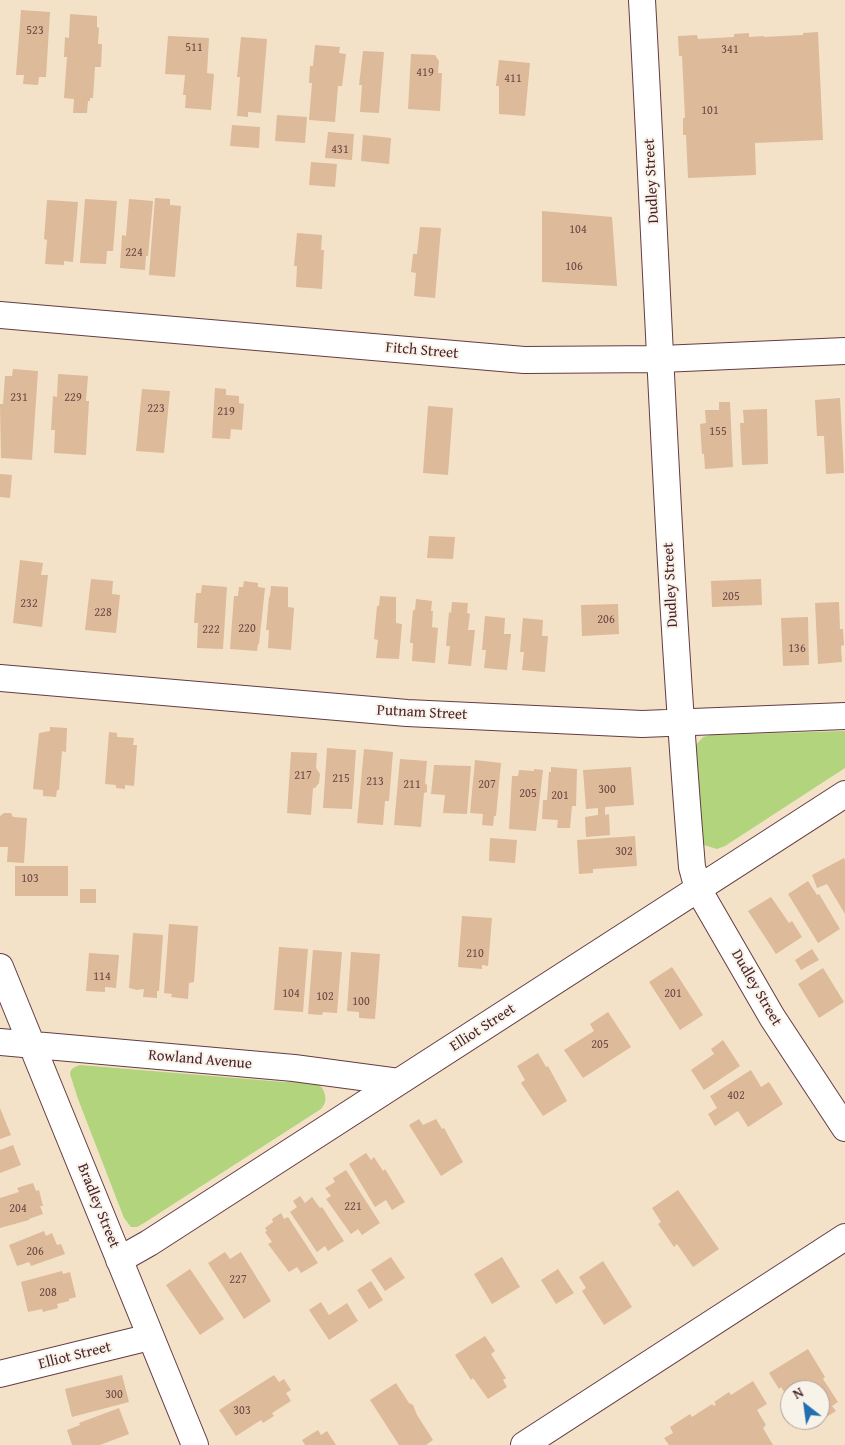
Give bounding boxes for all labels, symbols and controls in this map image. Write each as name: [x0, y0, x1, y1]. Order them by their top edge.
house number: 523: [26, 24, 44, 38]
house number: 511: [185, 41, 203, 55]
house number: 341: [721, 43, 739, 57]
house number: 419: [416, 66, 434, 80]
house number: 411: [504, 72, 522, 86]
house number: 101: [701, 104, 719, 118]
street label: Dudley Street: [641, 138, 663, 224]
house number: 431: [331, 143, 349, 157]
house number: 104: [569, 223, 587, 237]
house number: 224: [125, 246, 143, 260]
house number: 106: [565, 260, 583, 274]
street label: Fitch Street: [385, 339, 459, 363]
house number: 231: [10, 391, 28, 405]
house number: 229: [64, 391, 82, 405]
house number: 223: [147, 402, 165, 416]
house number: 219: [217, 405, 235, 419]
house number: 155: [709, 425, 727, 439]
street label: Dudley Street: [660, 542, 682, 628]
house number: 205: [722, 590, 740, 604]
house number: 232: [20, 597, 38, 611]
house number: 228: [94, 606, 112, 620]
house number: 206: [597, 613, 615, 627]
house number: 220: [238, 622, 256, 636]
house number: 222: [202, 623, 220, 637]
house number: 136: [788, 642, 806, 656]
street label: Putnam Street: [376, 702, 468, 724]
house number: 217: [294, 769, 312, 783]
house number: 215: [332, 772, 350, 786]
house number: 213: [366, 775, 384, 789]
house number: 211: [403, 778, 421, 792]
house number: 207: [478, 778, 496, 792]
house number: 300: [598, 783, 616, 797]
house number: 205: [519, 787, 537, 801]
house number: 201: [551, 789, 569, 803]
house number: 302: [615, 845, 633, 859]
house number: 103: [21, 872, 39, 886]
house number: 210: [466, 947, 484, 961]
street label: Dudley Street: [727, 947, 785, 1029]
house number: 114: [93, 970, 111, 984]
house number: 104: [282, 987, 300, 1001]
house number: 201: [664, 987, 682, 1001]
house number: 102: [316, 990, 334, 1004]
house number: 100: [352, 995, 370, 1009]
street label: Elliot Street: [447, 1000, 519, 1056]
house number: 205: [591, 1038, 609, 1052]
street label: Rowland Avenue: [147, 1047, 253, 1073]
house number: 402: [727, 1089, 745, 1103]
street label: Bradley Street: [73, 1161, 123, 1251]
house number: 221: [344, 1200, 362, 1214]
house number: 204: [9, 1202, 27, 1216]
house number: 206: [26, 1245, 44, 1259]
house number: 227: [229, 1273, 247, 1287]
house number: 208: [39, 1286, 57, 1300]
street label: Elliot Street: [37, 1338, 113, 1374]
north arrow: [780, 1380, 830, 1430]
text: N: [789, 1382, 807, 1404]
house number: 300: [105, 1388, 123, 1402]
house number: 303: [233, 1404, 251, 1418]

